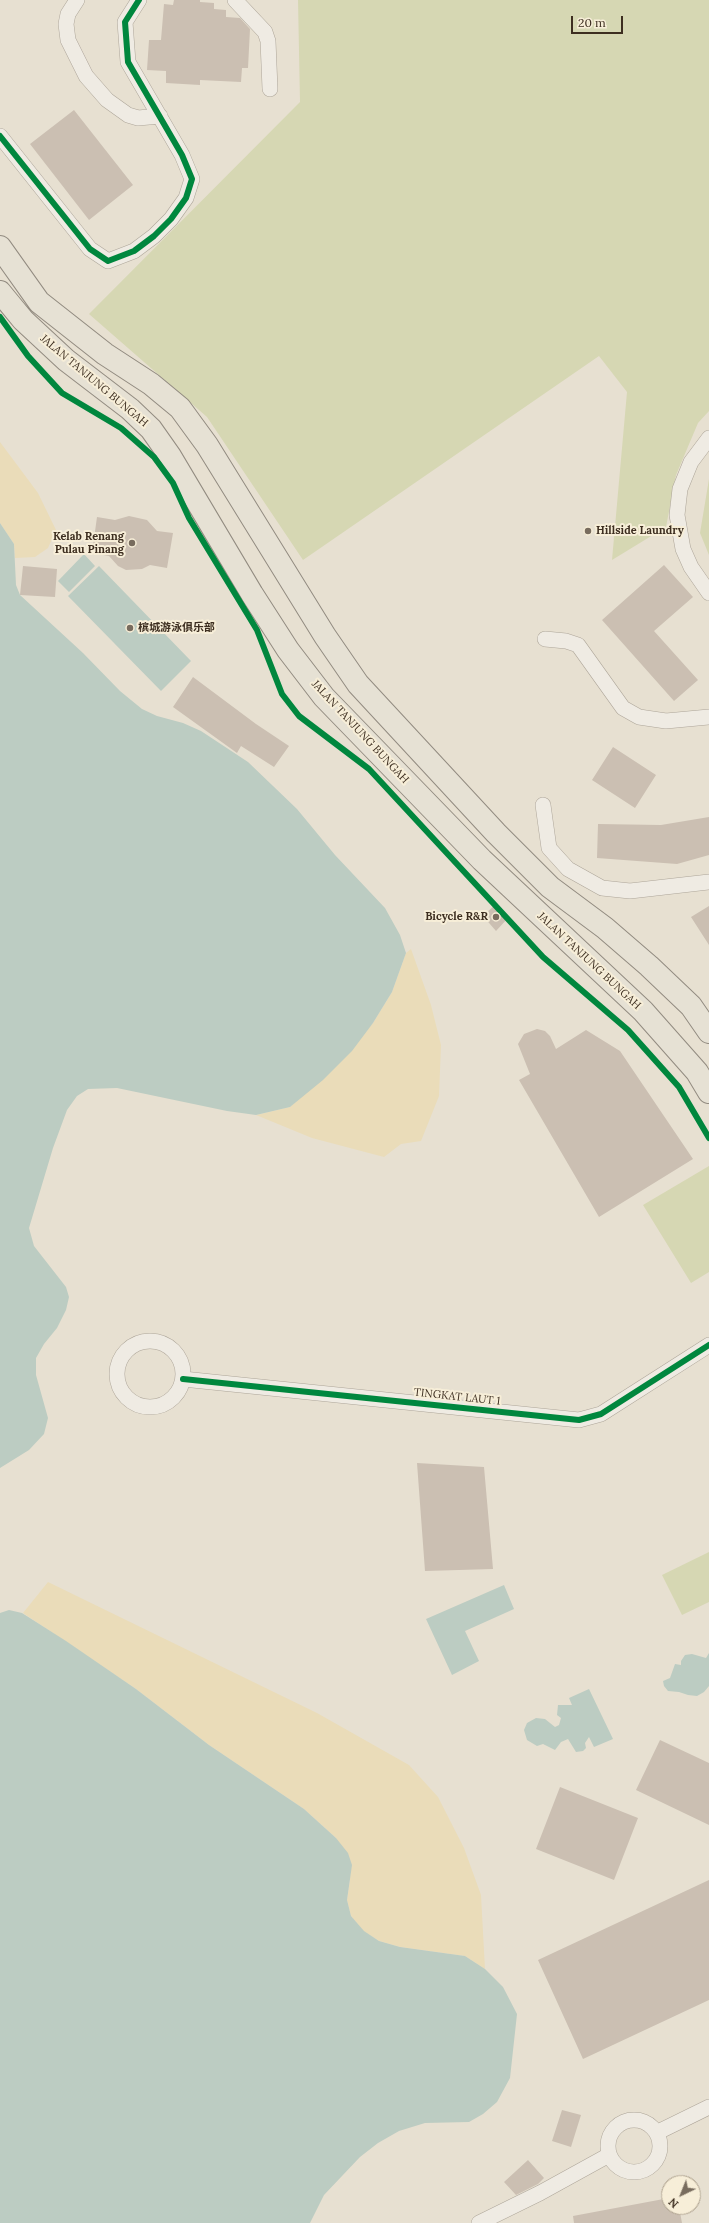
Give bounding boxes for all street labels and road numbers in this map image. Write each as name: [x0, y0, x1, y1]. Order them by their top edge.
street label: JALAN TANJUNG BUNGAH: [37, 332, 151, 430]
street label: JALAN TANJUNG BUNGAH: [309, 678, 411, 786]
street label: JALAN TANJUNG BUNGAH: [535, 910, 643, 1012]
street label: TINGKAT LAUT 1: [413, 1386, 501, 1408]

